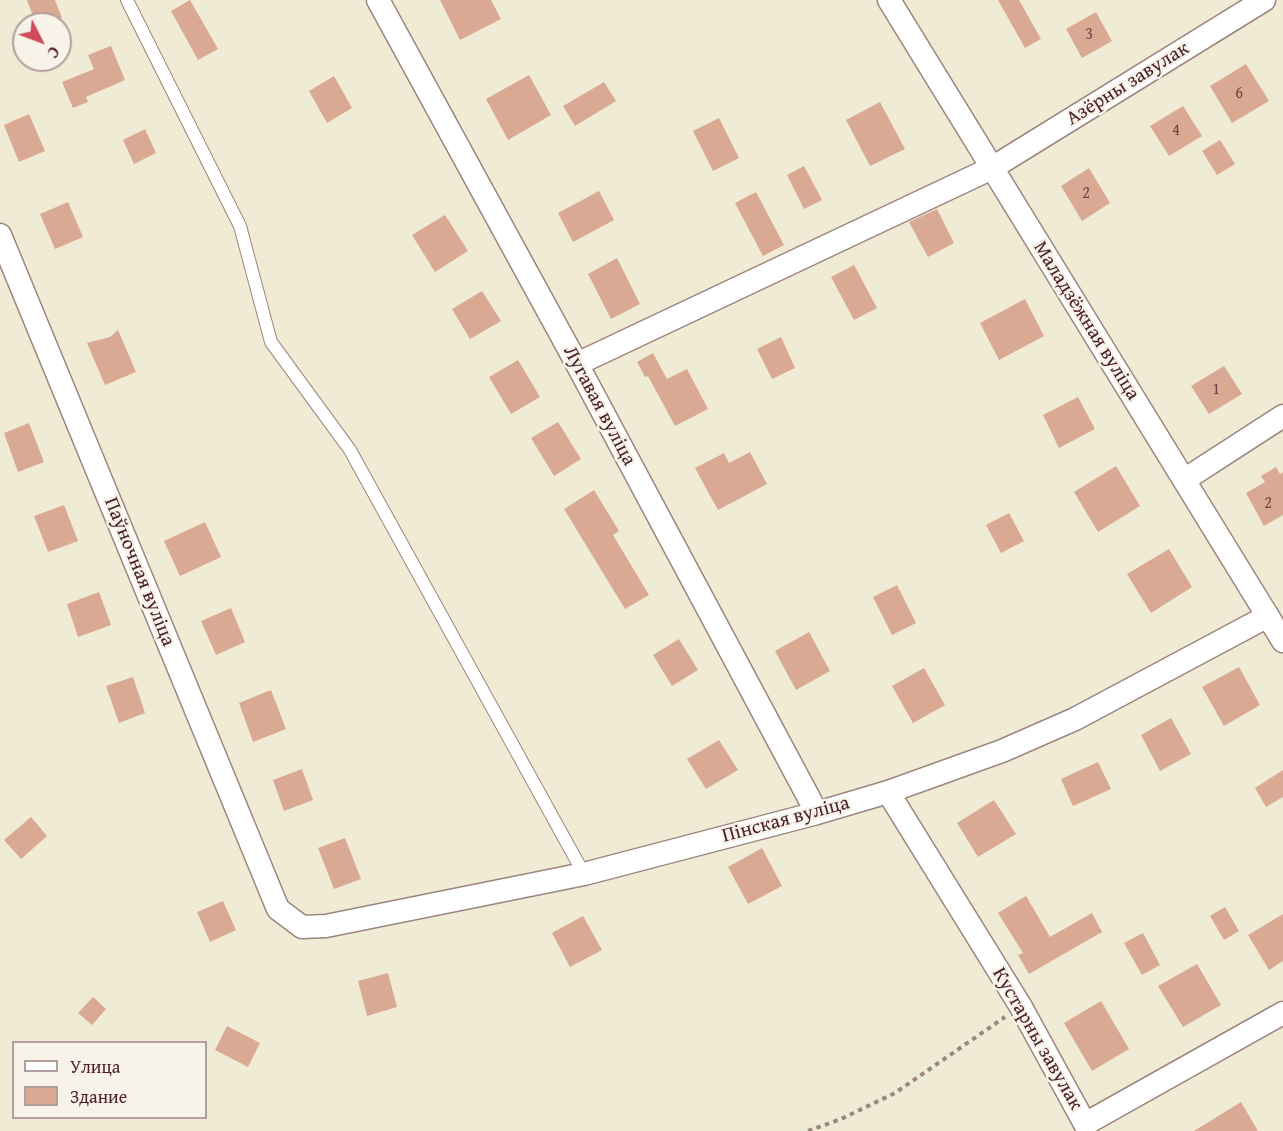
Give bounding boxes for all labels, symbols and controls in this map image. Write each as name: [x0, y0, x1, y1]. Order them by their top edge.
north arrow: [12, 12, 72, 72]
house number: 3: [1085, 25, 1093, 45]
street label: Азёрны завулак: [1062, 37, 1194, 131]
text: С: [42, 41, 66, 64]
house number: 6: [1235, 84, 1243, 104]
house number: 4: [1172, 121, 1180, 141]
house number: 2: [1082, 184, 1090, 204]
street label: Маладзёжная вуліца: [1027, 237, 1145, 405]
street label: Лугавая вуліца: [557, 342, 641, 470]
house number: 1: [1212, 380, 1220, 400]
street label: Паўночная вуліца: [98, 494, 180, 650]
house number: 2: [1264, 494, 1272, 514]
street label: Пінская вуліца: [720, 791, 852, 849]
street label: Кустарны завулак: [986, 964, 1088, 1114]
legend: [12, 1041, 207, 1119]
text: Улица: [70, 1053, 120, 1080]
text: Здание: [70, 1083, 127, 1110]

